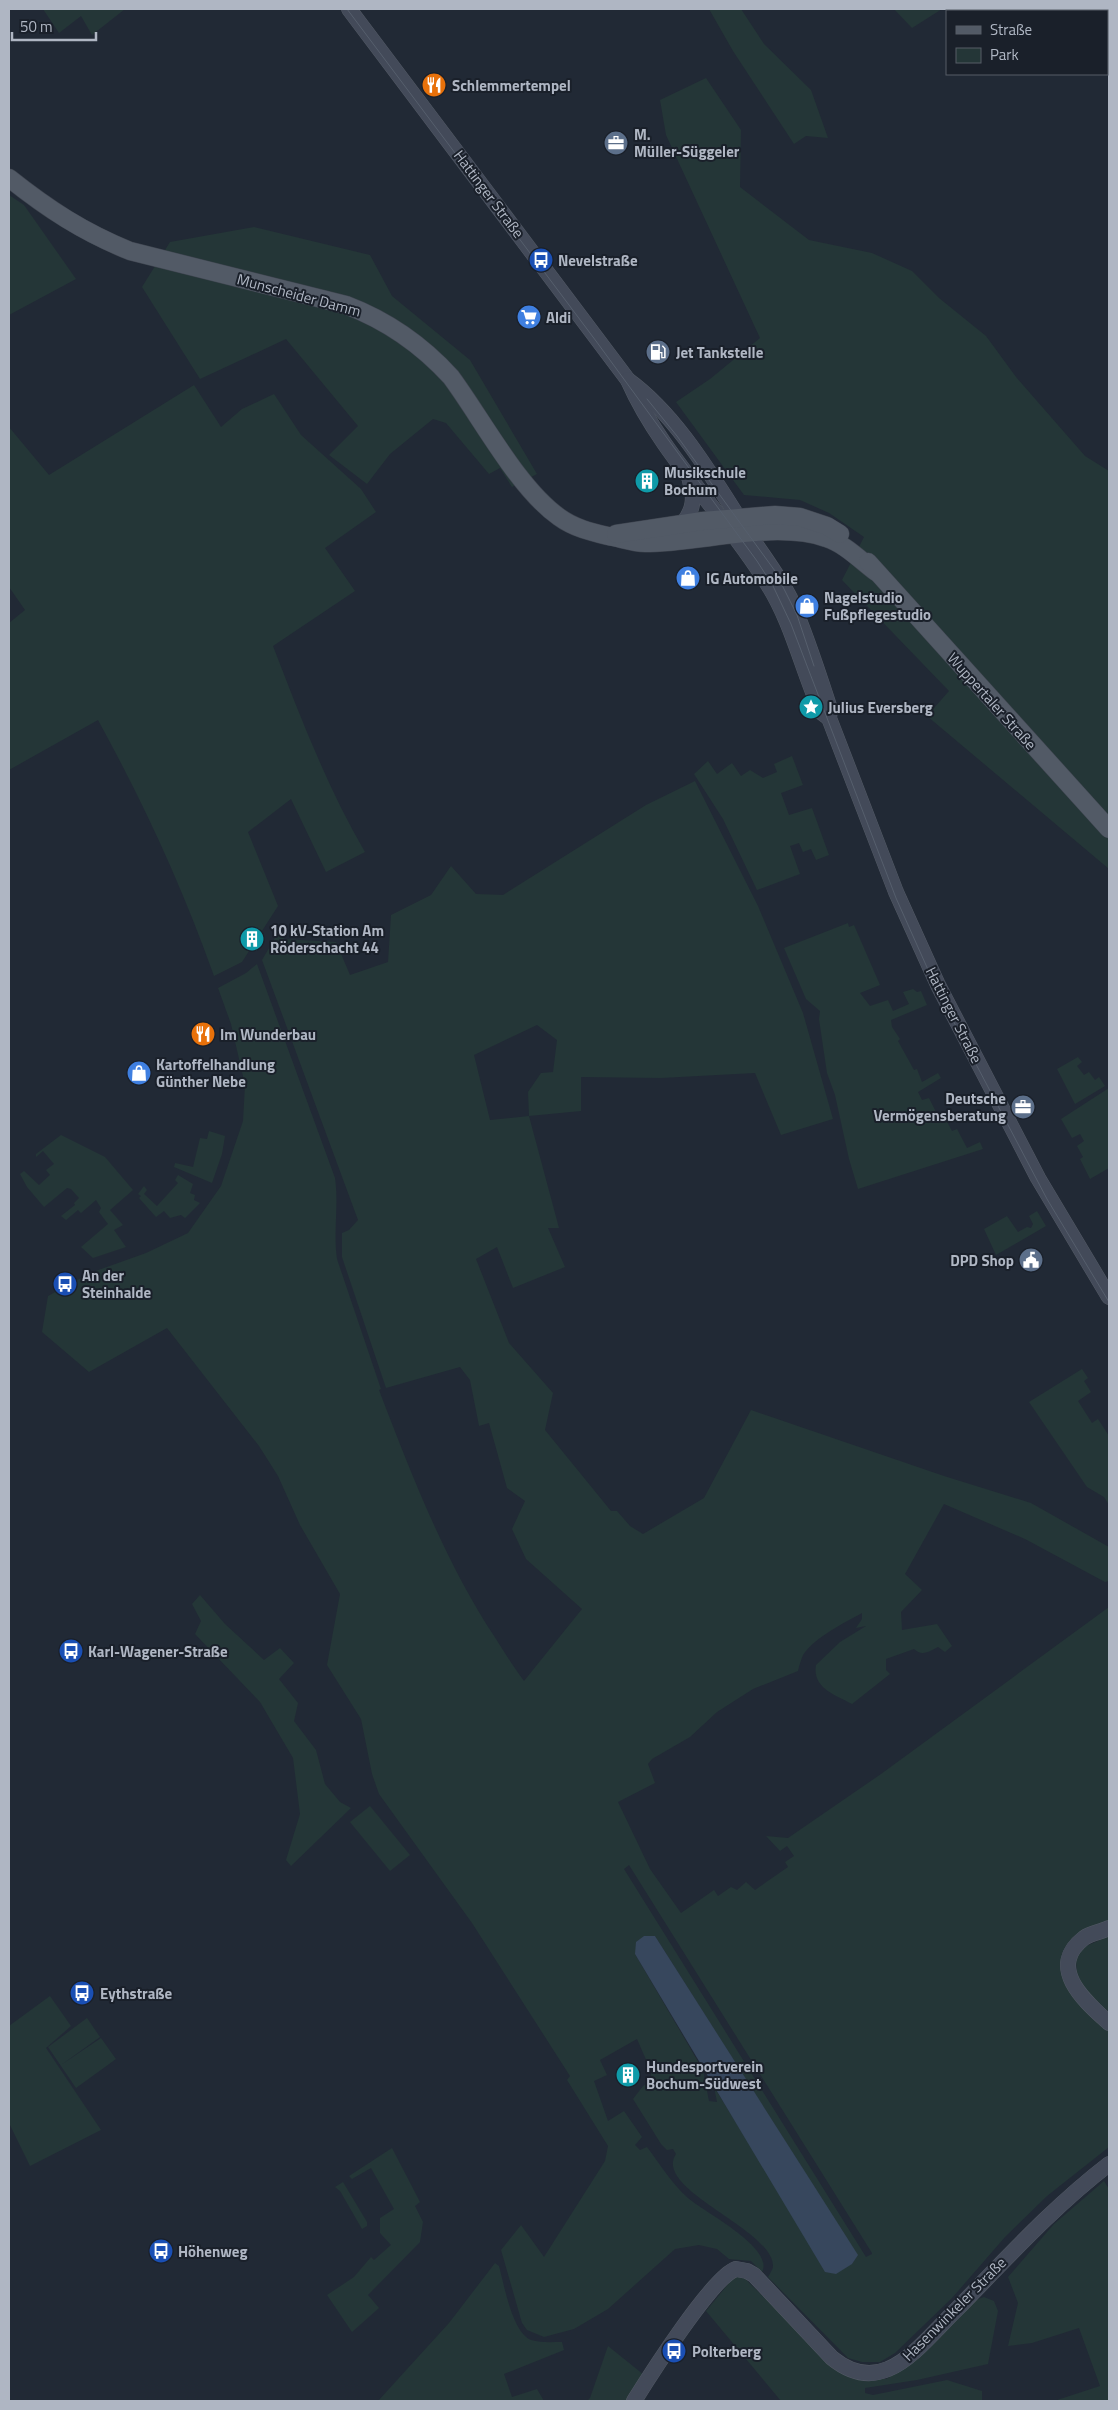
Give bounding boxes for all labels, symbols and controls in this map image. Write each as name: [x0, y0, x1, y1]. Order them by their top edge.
scale bar: [12, 10, 96, 42]
legend: [946, 10, 1108, 75]
text: 50 m: [20, 15, 53, 38]
text: Straße: [990, 18, 1032, 41]
text: Park: [990, 43, 1019, 66]
restaurant icon: Schlemmertempel: [421, 72, 447, 98]
place label: Schlemmertempel: [452, 74, 571, 97]
place label: M. Müller-Süggeler: [634, 123, 740, 163]
office icon: M. Müller-Süggeler: [603, 130, 629, 156]
street label: Hattinger Straße: [448, 145, 530, 243]
bus stop icon: Nevelstraße: [528, 247, 554, 273]
place label: Nevelstraße: [558, 249, 638, 272]
street label: Munscheider Damm: [235, 267, 363, 323]
supermarket icon: Aldi: [516, 304, 542, 330]
place label: Aldi: [546, 306, 571, 329]
fuel station icon: Jet Tankstelle: [645, 339, 671, 365]
place label: Jet Tankstelle: [676, 341, 764, 364]
place label: Musikschule Bochum: [664, 461, 746, 501]
building icon: Musikschule Bochum: [634, 468, 660, 494]
shop icon: IG Automobile: [675, 565, 701, 591]
place label: IG Automobile: [706, 567, 798, 590]
place label: Nagelstudio Fußpflegestudio: [824, 586, 931, 626]
shop icon: Nagelstudio Fußpflegestudio: [794, 593, 820, 619]
street label: Wuppertaler Straße: [942, 647, 1042, 755]
place icon: Julius Eversberg: [798, 694, 824, 720]
place label: Julius Eversberg: [828, 696, 933, 719]
place label: 10 kV-Station Am Röderschacht 44: [270, 919, 384, 959]
building icon: 10 kV-Station Am Röderschacht 44: [239, 926, 265, 952]
street label: Hattinger Straße: [920, 963, 988, 1067]
restaurant icon: Im Wunderbau: [190, 1021, 216, 1047]
place label: Im Wunderbau: [220, 1023, 316, 1046]
place label: Kartoffelhandlung Günther Nebe: [156, 1053, 275, 1093]
shop icon: Kartoffelhandlung Günther Nebe: [126, 1060, 152, 1086]
place label: Deutsche Vermögensberatung: [873, 1087, 1006, 1127]
office icon: Deutsche Vermögensberatung: [1010, 1094, 1036, 1120]
public building icon: DPD Shop: [1018, 1247, 1044, 1273]
place label: DPD Shop: [950, 1249, 1014, 1272]
place label: An der Steinhalde: [82, 1264, 152, 1304]
bus stop icon: An der Steinhalde: [52, 1271, 78, 1297]
bus stop icon: Karl-Wagener-Straße: [58, 1638, 84, 1664]
place label: Karl-Wagener-Straße: [88, 1640, 228, 1663]
bus stop icon: Eythstraße: [69, 1980, 95, 2006]
place label: Eythstraße: [100, 1982, 173, 2005]
place label: Hundesportverein Bochum-Südwest: [646, 2055, 763, 2095]
building icon: Hundesportverein Bochum-Südwest: [615, 2062, 641, 2088]
bus stop icon: Höhenweg: [148, 2238, 174, 2264]
place label: Höhenweg: [178, 2240, 247, 2263]
street label: Hasenwinkeler Straße: [897, 2252, 1011, 2366]
bus stop icon: Polterberg: [661, 2338, 687, 2364]
place label: Polterberg: [692, 2340, 761, 2363]

